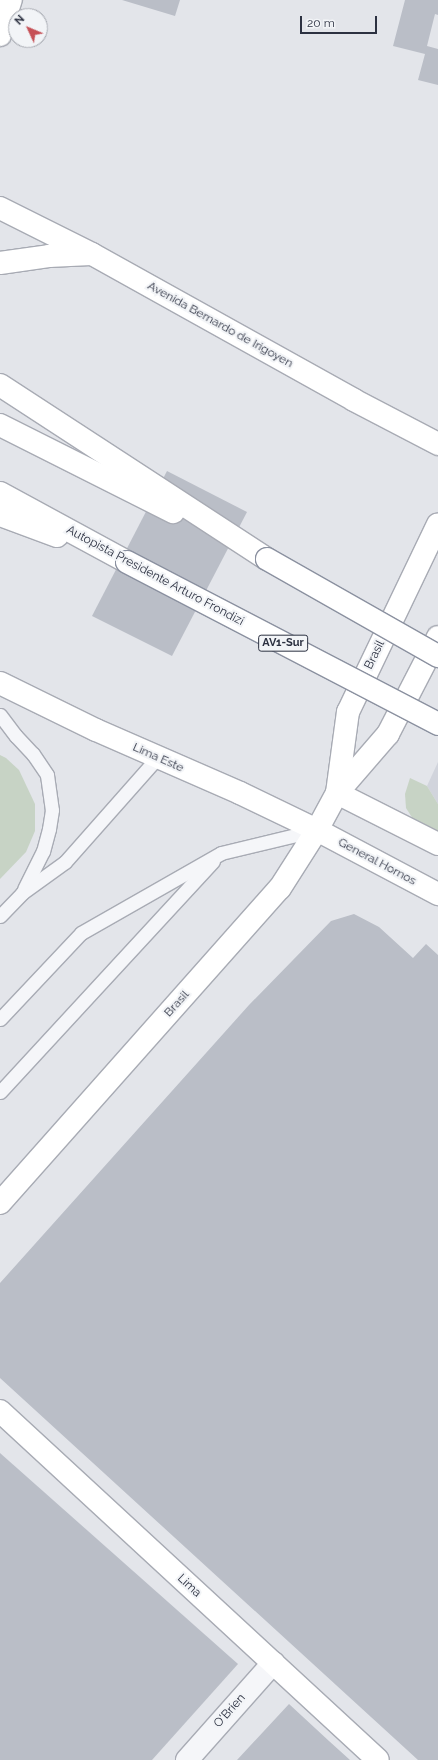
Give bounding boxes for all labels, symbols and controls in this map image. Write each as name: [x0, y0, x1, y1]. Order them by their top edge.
north arrow: [8, 8, 48, 48]
scale bar: [302, 8, 379, 34]
text: N: [12, 12, 27, 28]
text: 20 m: [307, 16, 335, 30]
street label: Avenida Bernardo de Irigoyen: [145, 279, 295, 371]
street label: Autopista Presidente Arturo Frondizi: [64, 523, 246, 629]
road number: AV1-Sur: [258, 634, 308, 652]
street label: Brasil: [362, 638, 388, 672]
street label: Lima Este: [130, 740, 186, 776]
street label: General Hornos: [335, 835, 419, 889]
street label: Brasil: [161, 988, 193, 1020]
street label: Lima: [174, 1571, 204, 1601]
street label: O'Brien: [211, 1691, 249, 1731]

